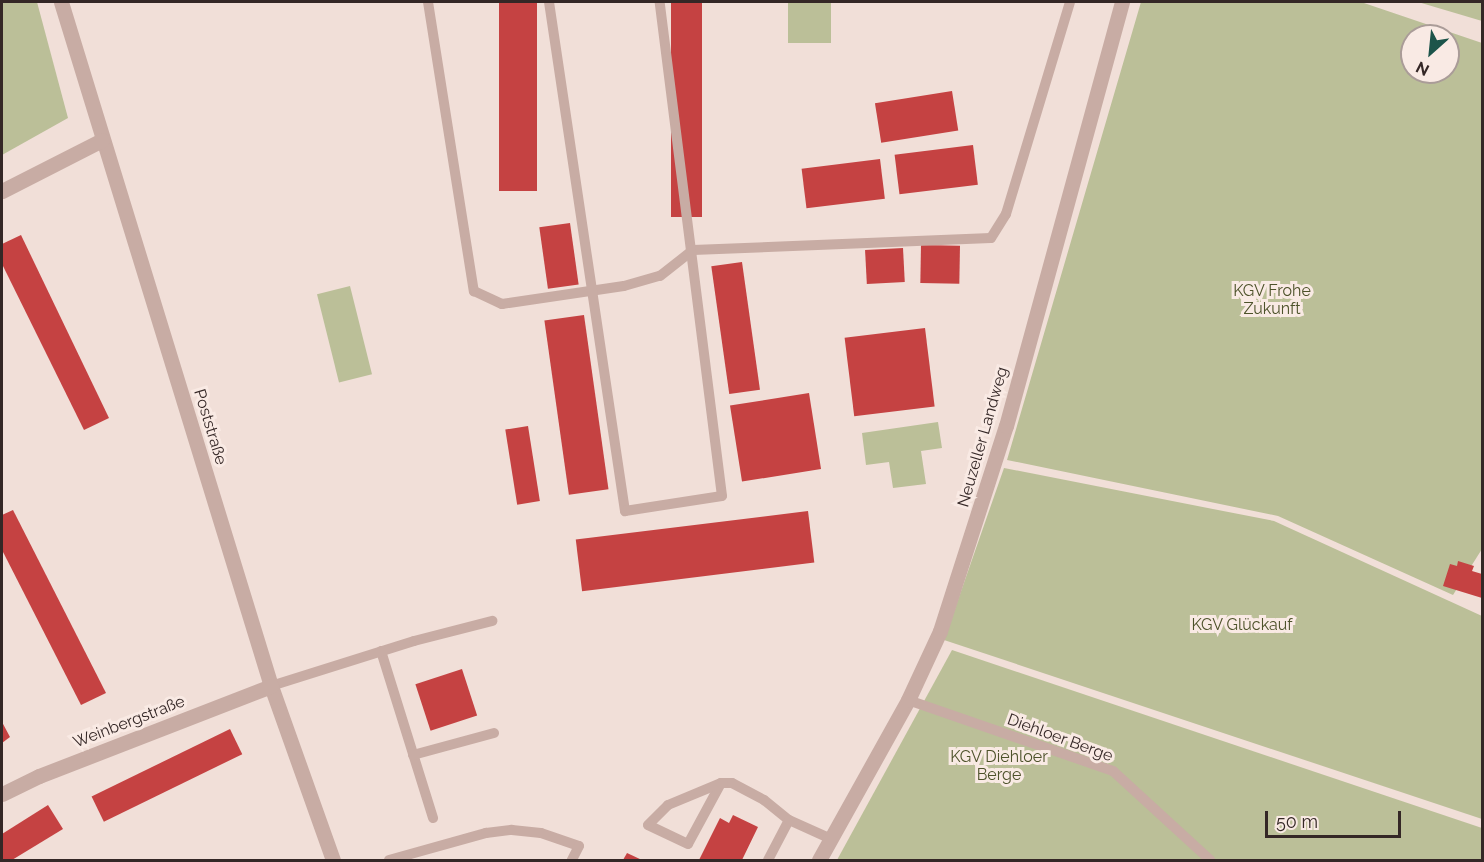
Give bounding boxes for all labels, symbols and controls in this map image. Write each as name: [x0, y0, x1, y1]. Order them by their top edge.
north arrow: [1400, 24, 1460, 84]
text: N: [1413, 57, 1432, 80]
park label: KGV Frohe Zukunft: [1233, 281, 1311, 319]
street label: Neuzeller Landweg: [954, 365, 1012, 509]
street label: Poststraße: [189, 387, 231, 467]
park label: KGV Glückauf: [1191, 615, 1293, 635]
street label: Weinbergstraße: [70, 692, 188, 752]
street label: Diehloer Berge: [1004, 710, 1116, 766]
park label: KGV Diehloer Berge: [950, 747, 1048, 785]
scale bar: [1268, 799, 1404, 837]
text: 50 m: [1276, 811, 1318, 832]

